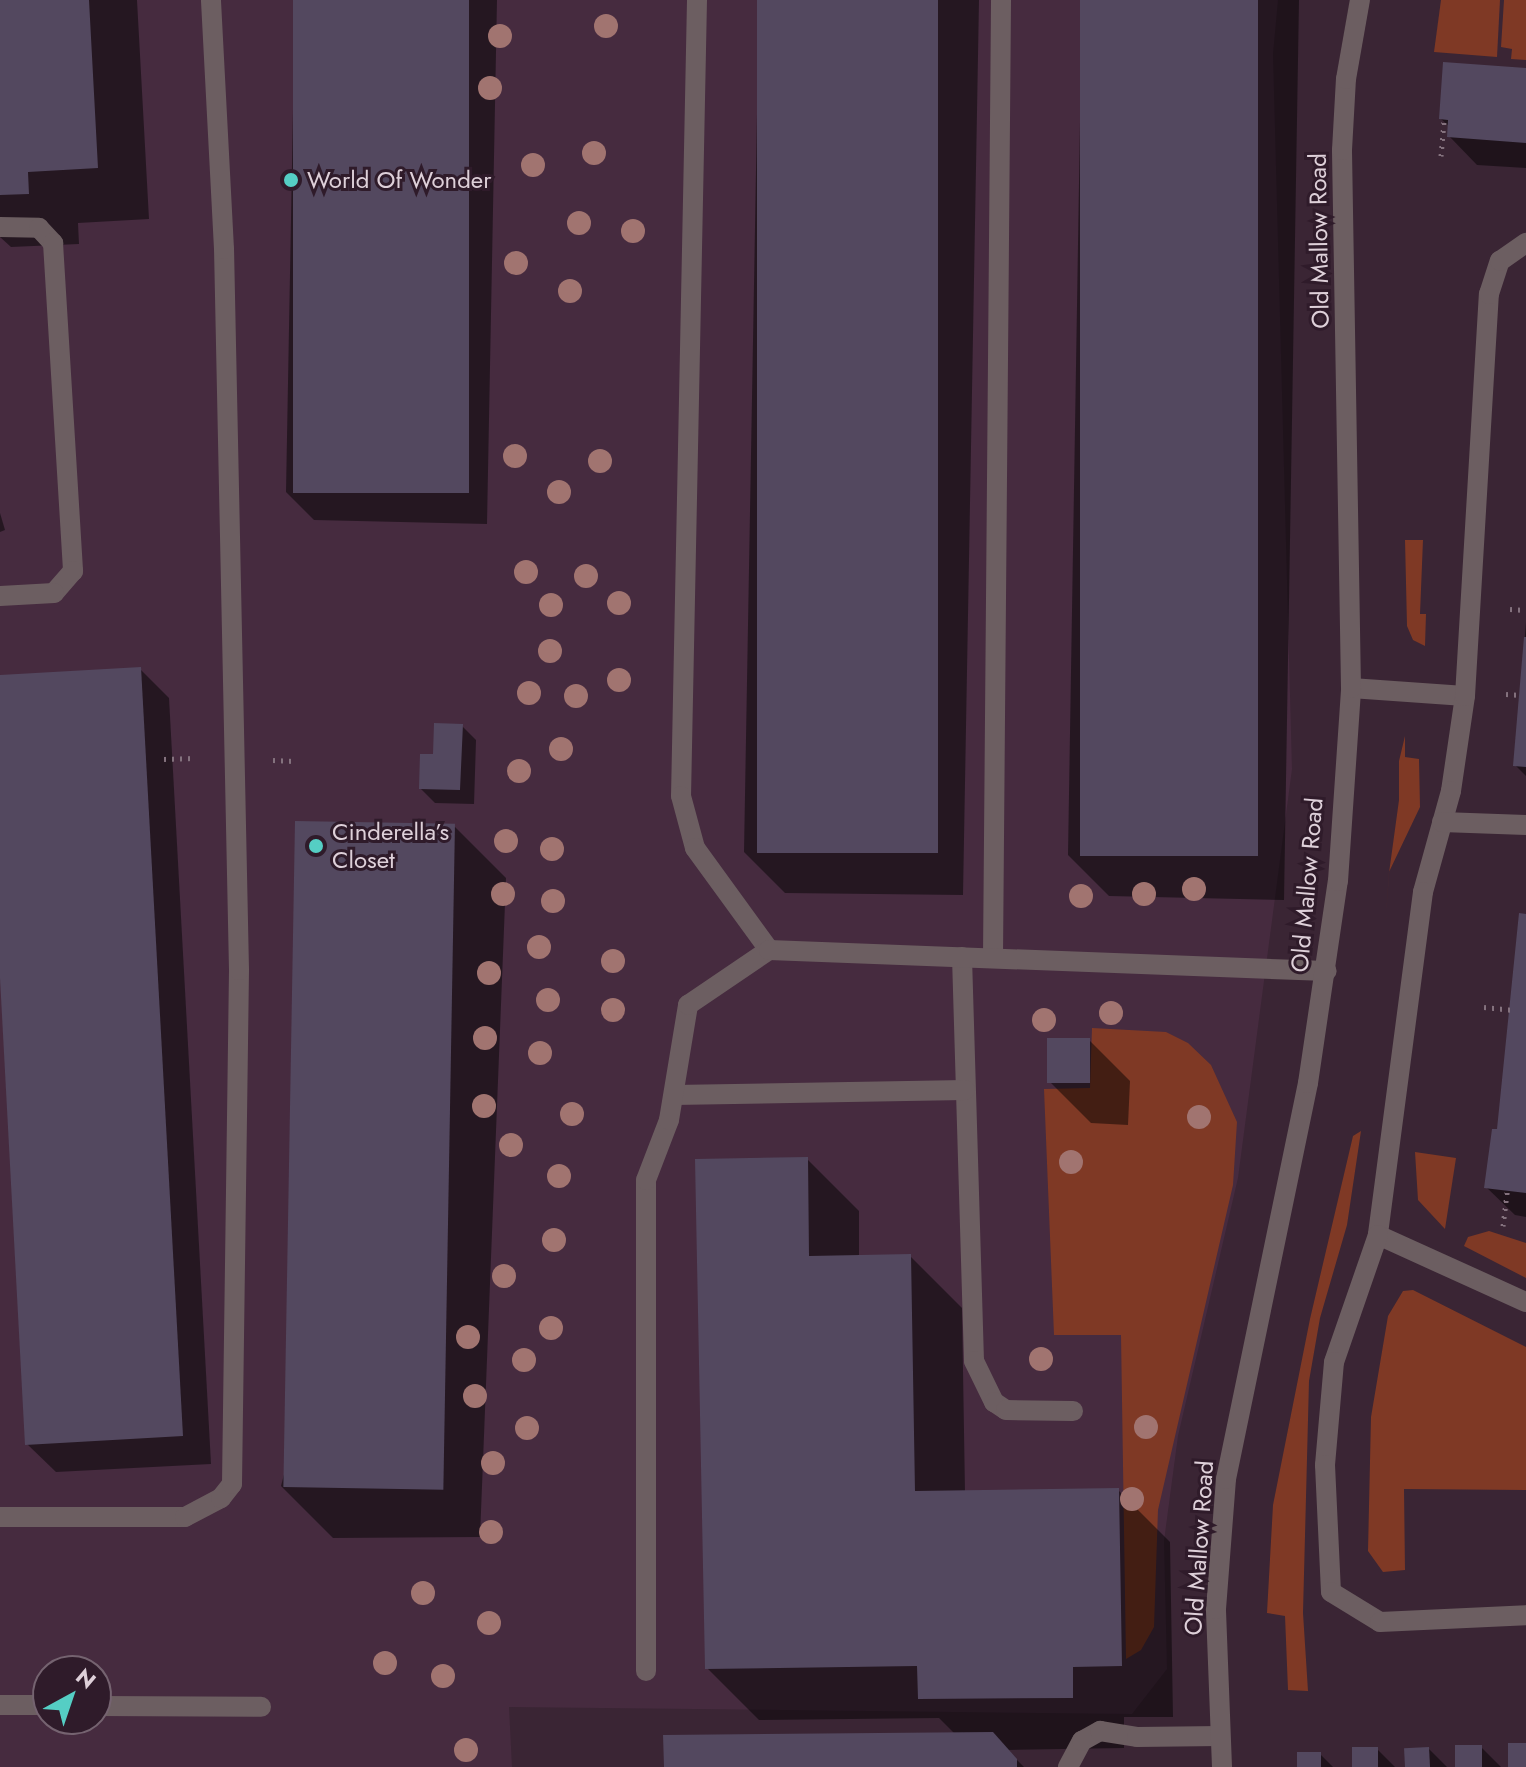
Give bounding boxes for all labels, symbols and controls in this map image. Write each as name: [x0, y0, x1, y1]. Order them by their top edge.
street label: Old Mallow Road: [1303, 153, 1335, 329]
place label: World Of Wonder: [307, 166, 491, 194]
marker: World Of Wonder: [282, 171, 300, 189]
street label: Old Mallow Road: [1285, 796, 1329, 974]
place label: Cinderella’s Closet: [332, 818, 449, 874]
marker: Cinderella’s Closet: [307, 837, 325, 855]
street label: Old Mallow Road: [1179, 1460, 1219, 1636]
north arrow: [32, 1655, 112, 1735]
text: N: [69, 1660, 103, 1696]

